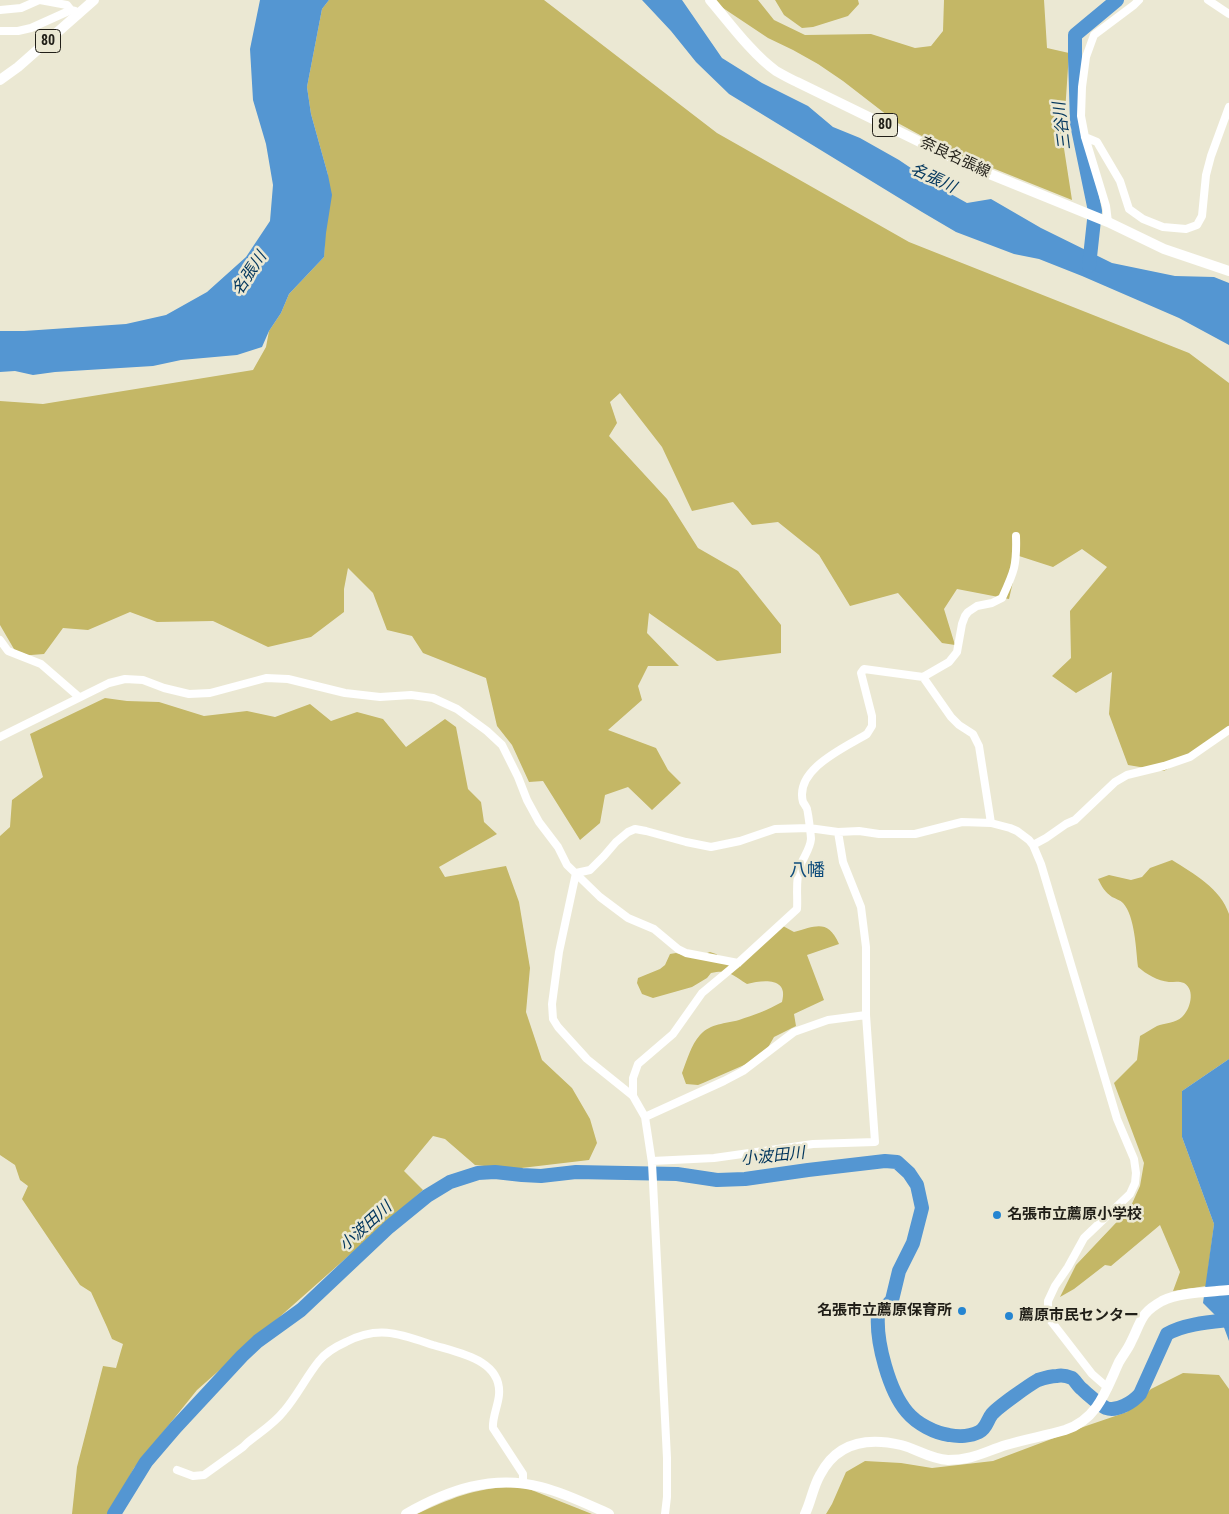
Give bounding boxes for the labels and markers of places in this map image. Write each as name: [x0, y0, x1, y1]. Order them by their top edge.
place label: 名張市立薦原小学校: [1007, 1206, 1142, 1224]
marker: 名張市立薦原小学校: [991, 1209, 1003, 1221]
place label: 名張市立薦原保育所: [817, 1302, 952, 1320]
marker: 名張市立薦原保育所: [956, 1305, 968, 1317]
place label: 薦原市民センター: [1019, 1307, 1139, 1325]
marker: 薦原市民センター: [1003, 1310, 1015, 1322]

